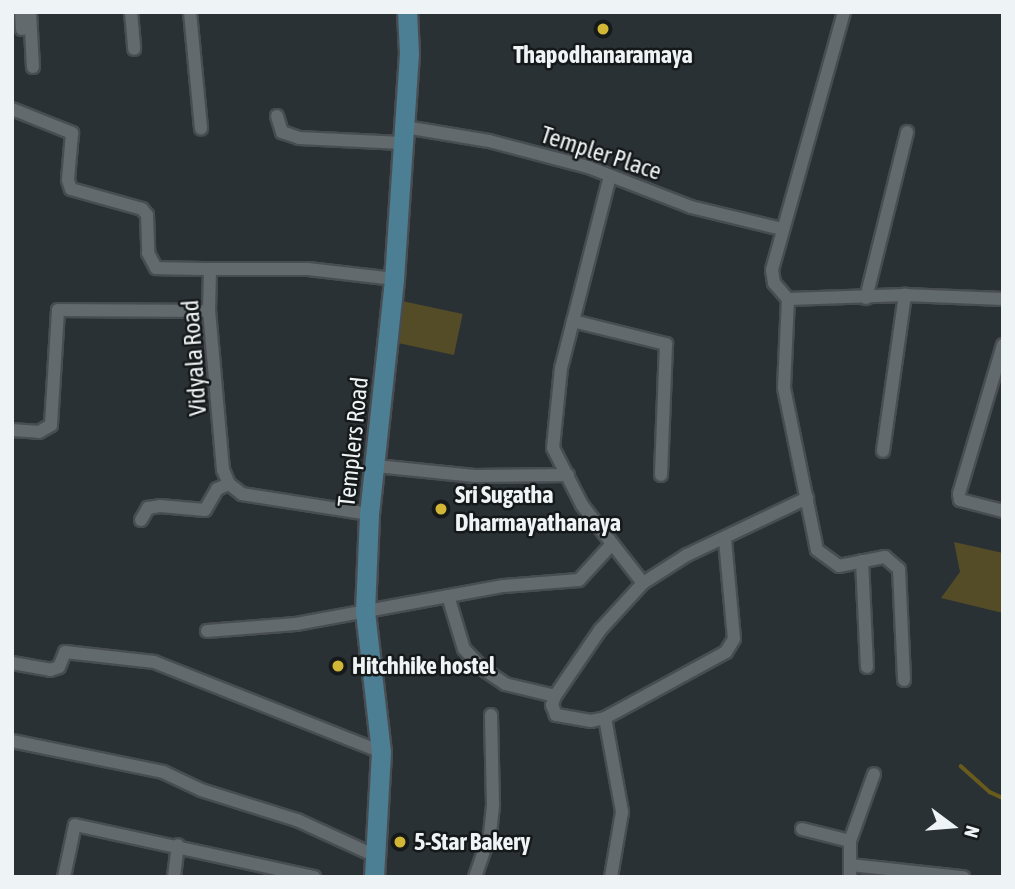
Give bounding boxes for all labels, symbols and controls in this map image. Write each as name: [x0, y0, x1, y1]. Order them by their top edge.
marker: Thapodhanaramaya: [595, 21, 611, 37]
place label: Thapodhanaramaya: [513, 41, 693, 69]
street label: Templer Place: [537, 120, 665, 186]
street label: Vidyala Road: [176, 299, 212, 417]
street label: Templers Road: [332, 376, 374, 508]
place label: Sri Sugatha Dharmayathanaya: [455, 481, 621, 537]
marker: Sri Sugatha Dharmayathanaya: [433, 501, 449, 517]
place label: Hitchhike hostel: [352, 652, 495, 680]
marker: Hitchhike hostel: [330, 658, 346, 674]
north arrow: [917, 791, 987, 861]
text: N: [960, 823, 984, 840]
place label: 5-Star Bakery: [414, 828, 530, 856]
marker: 5-Star Bakery: [392, 834, 408, 850]

